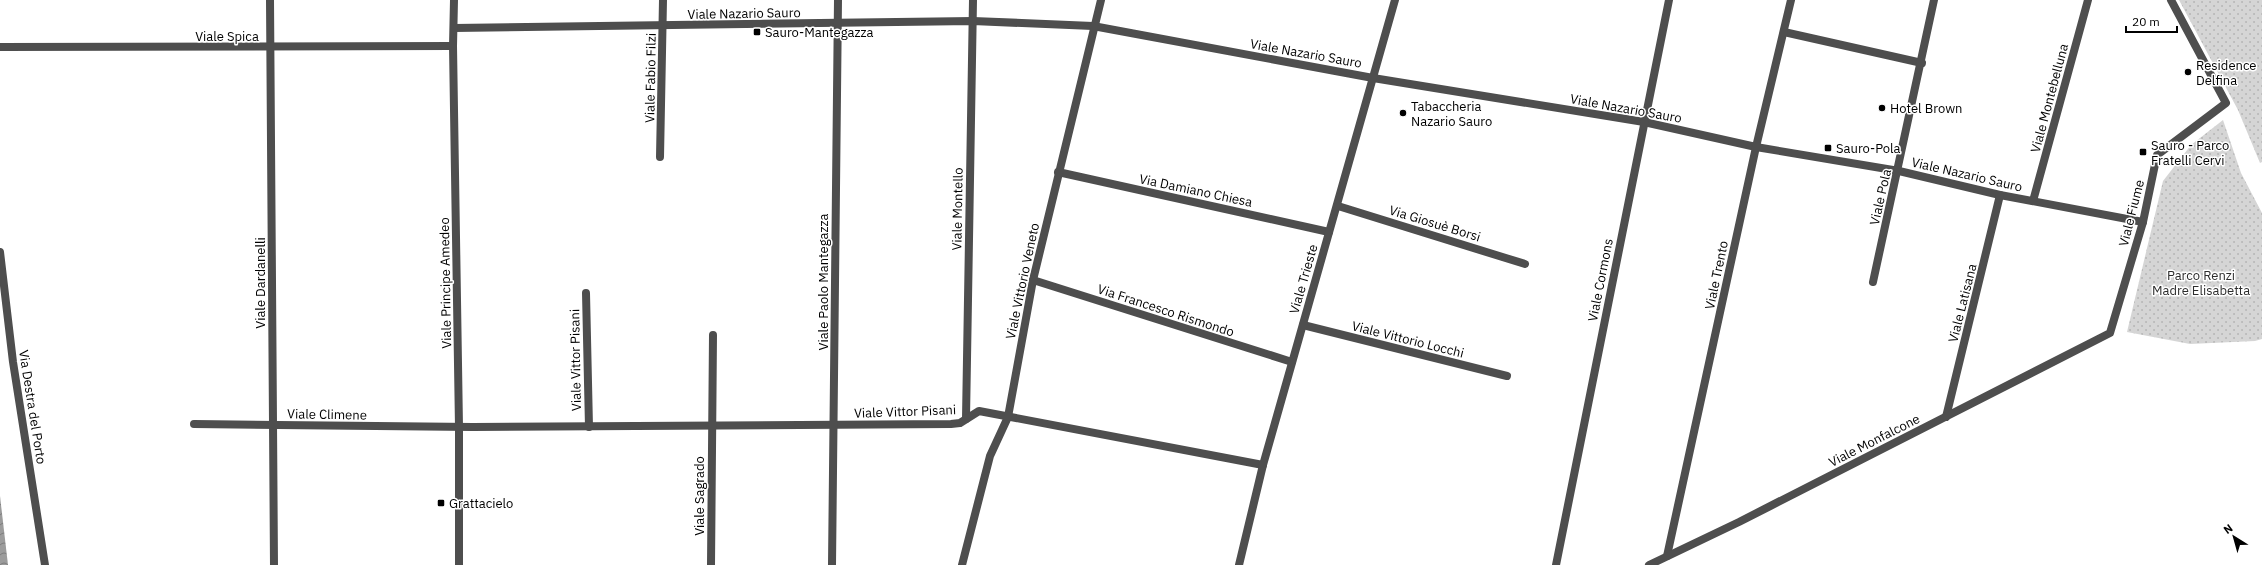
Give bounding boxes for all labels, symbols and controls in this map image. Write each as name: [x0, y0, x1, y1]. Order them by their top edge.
street label: Viale Nazario Sauro: [687, 4, 801, 23]
scale bar: [2126, 8, 2177, 34]
text: 20 m: [2132, 14, 2160, 29]
place label: Sauro-Mantegazza: [765, 24, 874, 41]
marker: Sauro-Mantegazza: [752, 27, 762, 37]
street label: Viale Spica: [195, 28, 259, 45]
street label: Viale Fabio Filzi: [641, 33, 660, 123]
street label: Viale Nazario Sauro: [1249, 35, 1363, 72]
street label: Viale Montebelluna: [2027, 42, 2072, 154]
place label: Residence Delfina: [2196, 57, 2257, 89]
marker: Residence Delfina: [2183, 67, 2193, 77]
street label: Viale Nazario Sauro: [1569, 90, 1683, 127]
place label: Tabaccheria Nazario Sauro: [1411, 98, 1492, 130]
place label: Hotel Brown: [1890, 100, 1963, 117]
marker: Hotel Brown: [1877, 103, 1887, 113]
marker: Tabaccheria Nazario Sauro: [1398, 108, 1408, 118]
place label: Sauro - Parco Fratelli Cervi: [2151, 137, 2229, 169]
place label: Sauro-Pola: [1836, 140, 1901, 157]
marker: Sauro-Pola: [1823, 143, 1833, 153]
marker: Sauro - Parco Fratelli Cervi: [2138, 147, 2148, 157]
street label: Viale Nazario Sauro: [1910, 153, 2024, 196]
street label: Viale Montello: [948, 167, 967, 251]
street label: Viale Pola: [1866, 167, 1895, 227]
street label: Via Damiano Chiesa: [1138, 170, 1254, 211]
street label: Viale Fiume: [2115, 178, 2148, 248]
street label: Via Giosuè Borsi: [1387, 201, 1483, 245]
street label: Viale Paolo Mantegazza: [815, 213, 832, 351]
street label: Viale Principe Amedeo: [436, 217, 455, 349]
street label: Viale Vittorio Veneto: [1002, 221, 1043, 341]
street label: Viale Dardanelli: [252, 237, 269, 329]
street label: Viale Cormons: [1584, 237, 1617, 323]
street label: Viale Trento: [1701, 239, 1732, 311]
street label: Viale Trieste: [1285, 242, 1322, 316]
street label: Viale Latisana: [1944, 262, 1981, 344]
park label: Parco Renzi Madre Elisabetta: [2152, 267, 2250, 299]
street label: Via Francesco Rismondo: [1095, 280, 1236, 341]
street label: Viale Vittor Pisani: [566, 309, 585, 411]
street label: Viale Vittorio Locchi: [1350, 317, 1466, 362]
street label: Via Destra del Porto: [15, 349, 50, 465]
street label: Viale Vittor Pisani: [854, 401, 956, 422]
street label: Viale Climene: [287, 405, 367, 424]
street label: Viale Monfalcone: [1826, 410, 1923, 471]
street label: Viale Sagrado: [691, 456, 708, 536]
place label: Grattacielo: [449, 495, 513, 512]
marker: Grattacielo: [436, 498, 446, 508]
north arrow: [2214, 517, 2254, 557]
text: N: [2221, 521, 2235, 537]

